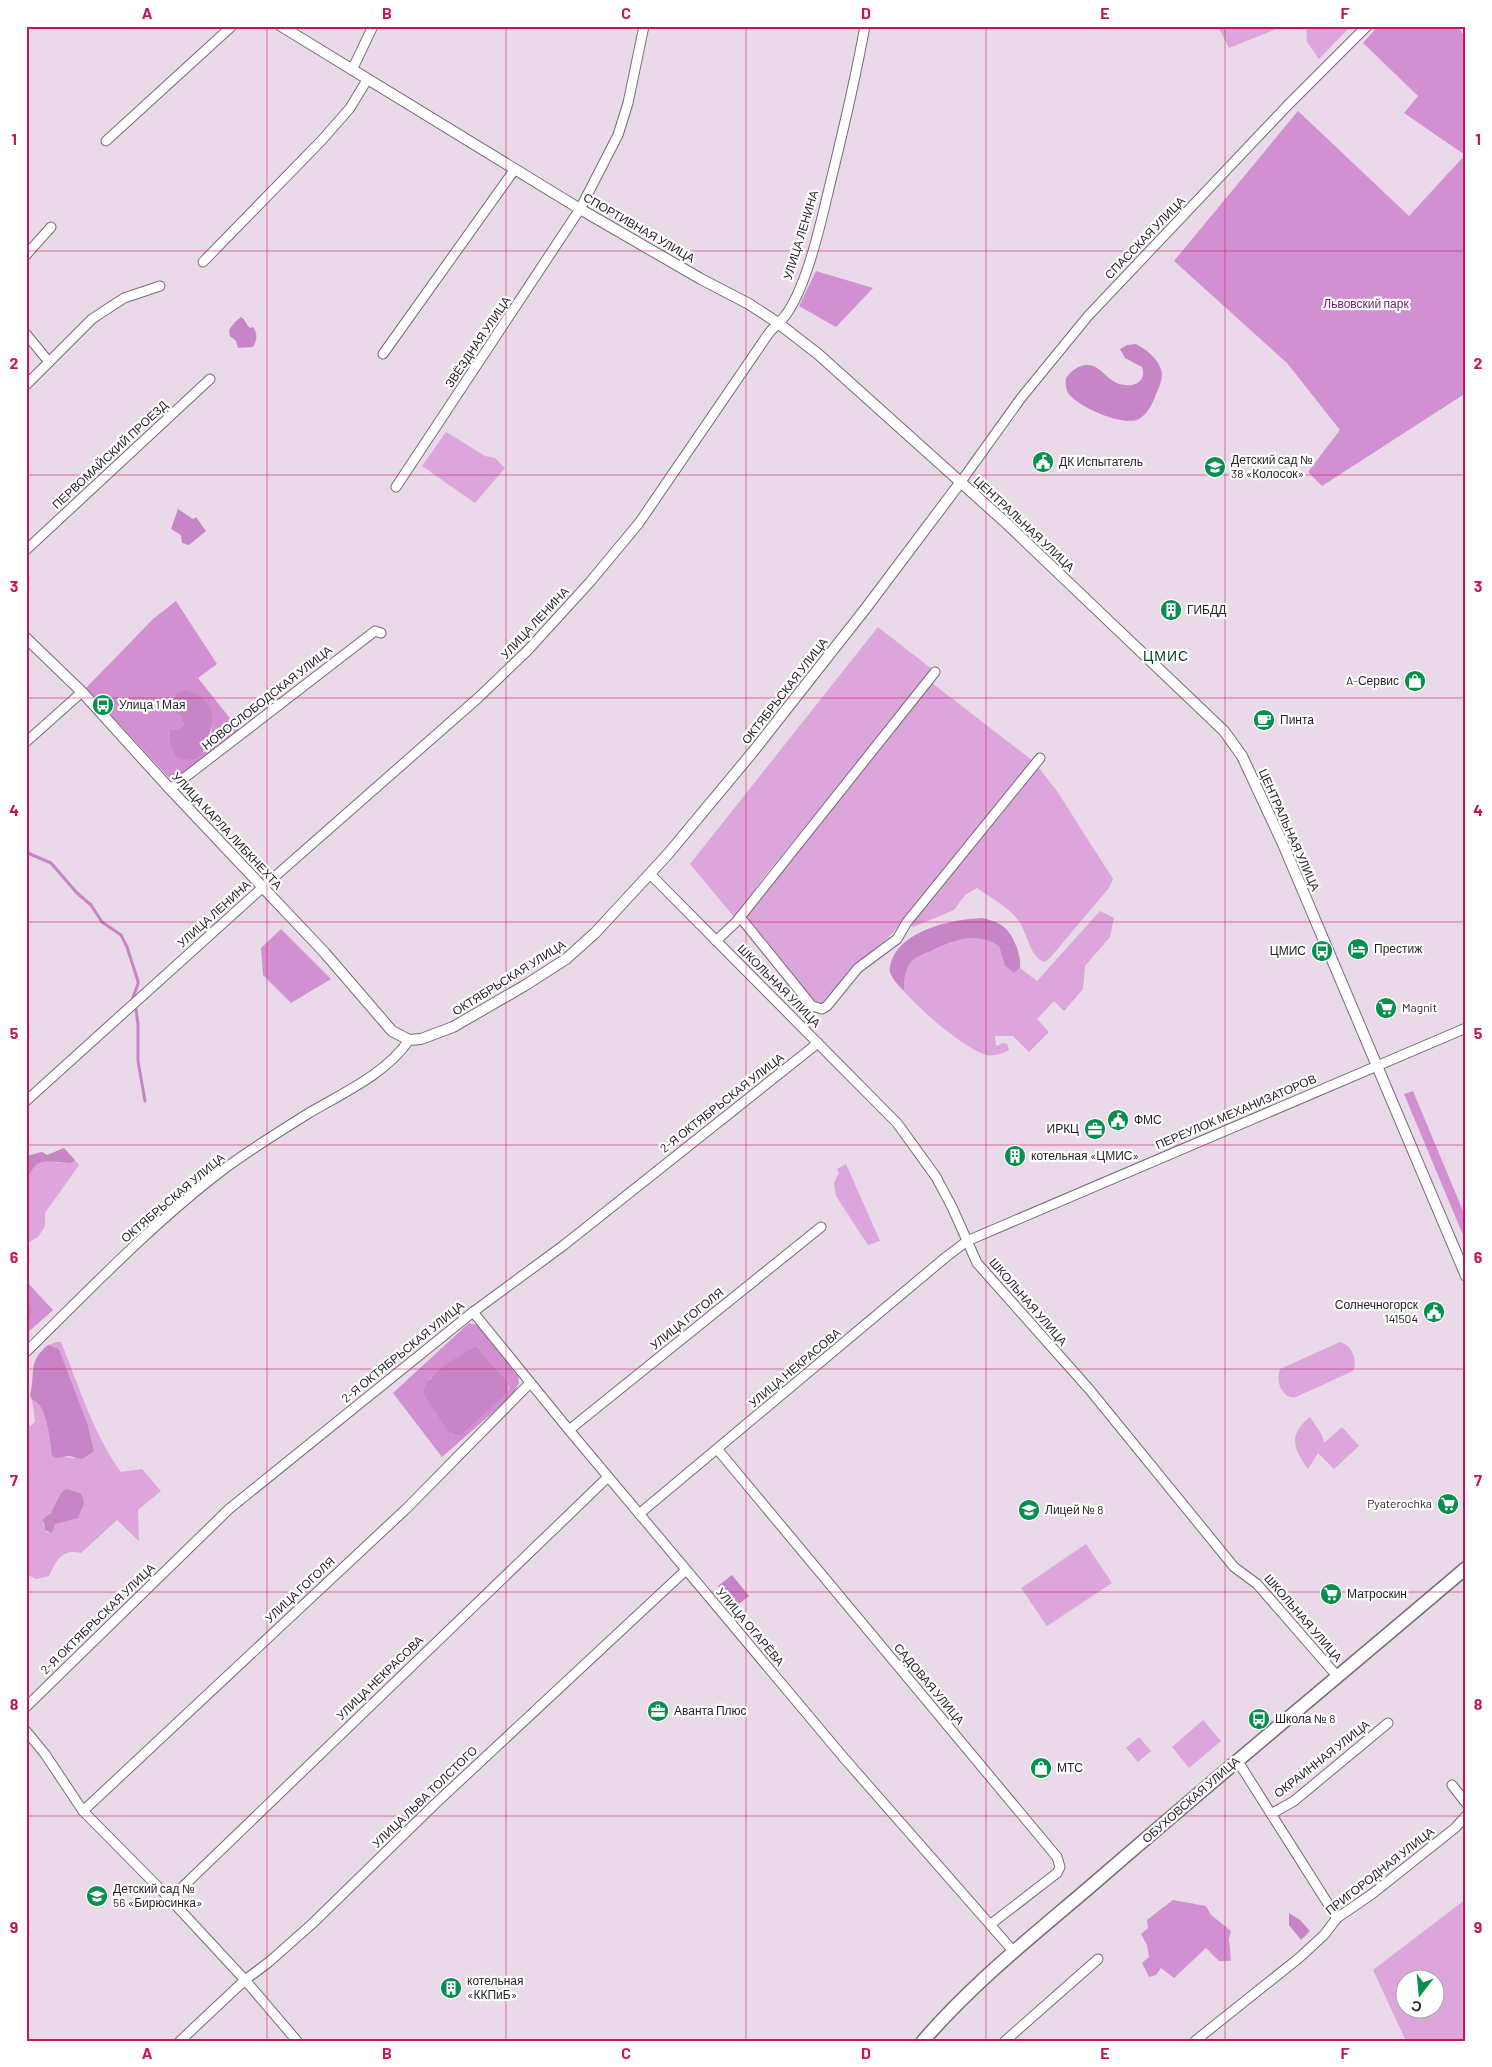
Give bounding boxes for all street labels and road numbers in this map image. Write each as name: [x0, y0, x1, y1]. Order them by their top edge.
street label: УЛИЦА ЛЕНИНА: [780, 188, 821, 281]
street label: СПОРТИВНАЯ УЛИЦА: [581, 189, 698, 266]
street label: СПАССКАЯ УЛИЦА: [1101, 193, 1188, 282]
street label: ЗВЁЗДНАЯ УЛИЦА: [441, 293, 514, 390]
street label: ПЕРВОМАЙСКИЙ ПРОЕЗД: [49, 397, 170, 512]
street label: ЦЕНТРАЛЬНАЯ УЛИЦА: [971, 473, 1078, 574]
street label: УЛИЦА ЛЕНИНА: [497, 584, 572, 662]
street label: ОКТЯБРЬСКАЯ УЛИЦА: [738, 635, 831, 747]
street label: НОВОСЛОБОДСКАЯ УЛИЦА: [199, 642, 335, 753]
street label: ЦЕНТРАЛЬНАЯ УЛИЦА: [1256, 766, 1323, 893]
street label: УЛИЦА КАРЛА ЛИБКНЕХТА: [169, 769, 286, 892]
street label: УЛИЦА ЛЕНИНА: [174, 877, 253, 950]
street label: ОКТЯБРЬСКАЯ УЛИЦА: [449, 937, 568, 1019]
street label: ШКОЛЬНАЯ УЛИЦА: [735, 941, 824, 1030]
street label: 2-Я ОКТЯБРЬСКАЯ УЛИЦА: [657, 1050, 787, 1156]
street label: ПЕРЕУЛОК МЕХАНИЗАТОРОВ: [1153, 1071, 1318, 1151]
street label: ОКТЯБРЬСКАЯ УЛИЦА: [118, 1150, 228, 1245]
street label: ШКОЛЬНАЯ УЛИЦА: [986, 1255, 1071, 1349]
street label: УЛИЦА ГОГОЛЯ: [647, 1285, 726, 1353]
street label: 2-Я ОКТЯБРЬСКАЯ УЛИЦА: [338, 1298, 467, 1406]
street label: УЛИЦА НЕКРАСОВА: [746, 1325, 844, 1410]
street label: УЛИЦА ГОГОЛЯ: [262, 1554, 338, 1626]
street label: 2-Я ОКТЯБРЬСКАЯ УЛИЦА: [37, 1560, 158, 1677]
street label: ШКОЛЬНАЯ УЛИЦА: [1261, 1571, 1346, 1665]
street label: УЛИЦА ОГАРЁВА: [713, 1584, 788, 1669]
street label: УЛИЦА НЕКРАСОВА: [333, 1632, 426, 1723]
street label: САДОВАЯ УЛИЦА: [891, 1640, 968, 1727]
street label: ОКРАИННАЯ УЛИЦА: [1271, 1717, 1372, 1801]
street label: УЛИЦА ЛЬВА ТОЛСТОГО: [369, 1743, 480, 1851]
street label: ОБУХОВСКАЯ УЛИЦА: [1139, 1753, 1243, 1846]
street label: ПРИГОРОДНАЯ УЛИЦА: [1322, 1824, 1437, 1918]

